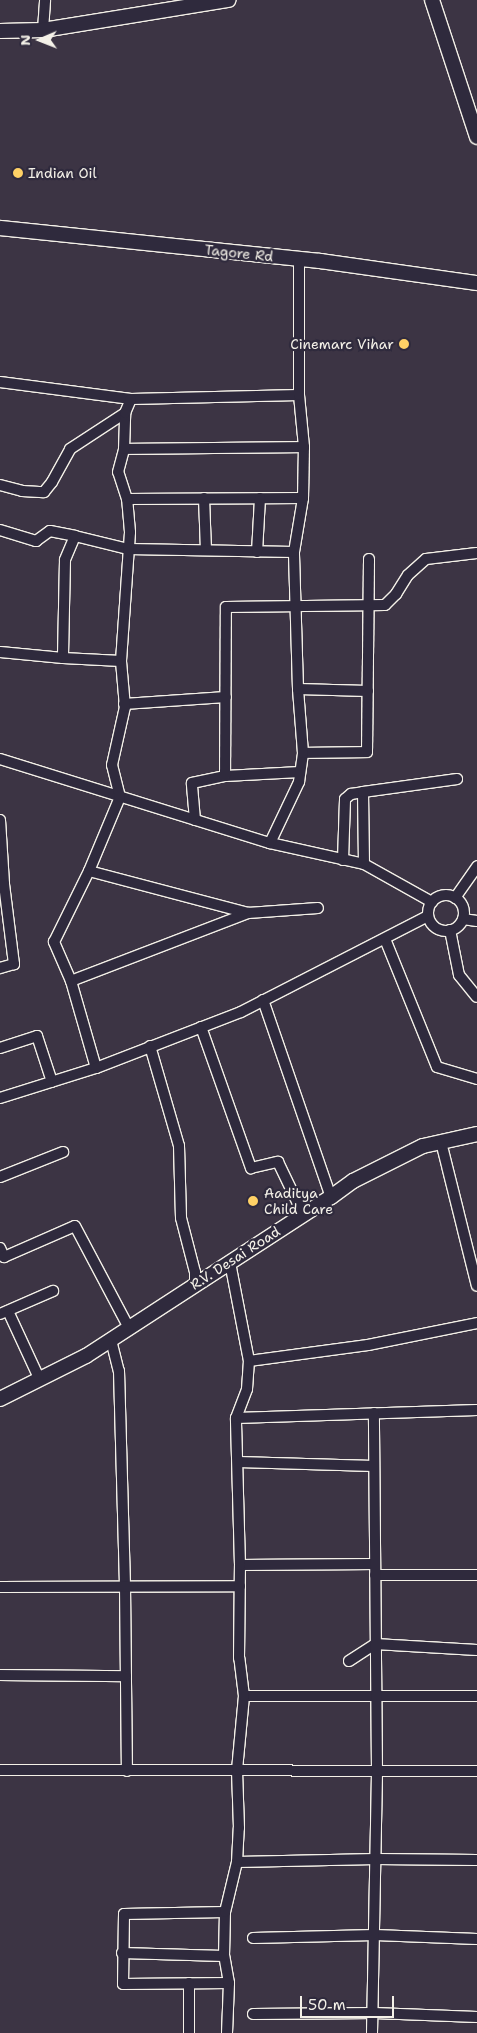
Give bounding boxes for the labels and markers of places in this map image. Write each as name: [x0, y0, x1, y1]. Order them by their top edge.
place label: Indian Oil: [28, 165, 97, 181]
marker: Indian Oil: [12, 167, 24, 179]
place label: Cinemarc Vihar: [290, 336, 394, 352]
marker: Cinemarc Vihar: [398, 338, 410, 350]
place label: Aaditya Child Care: [264, 1185, 333, 1218]
marker: Aaditya Child Care: [246, 1194, 260, 1208]

